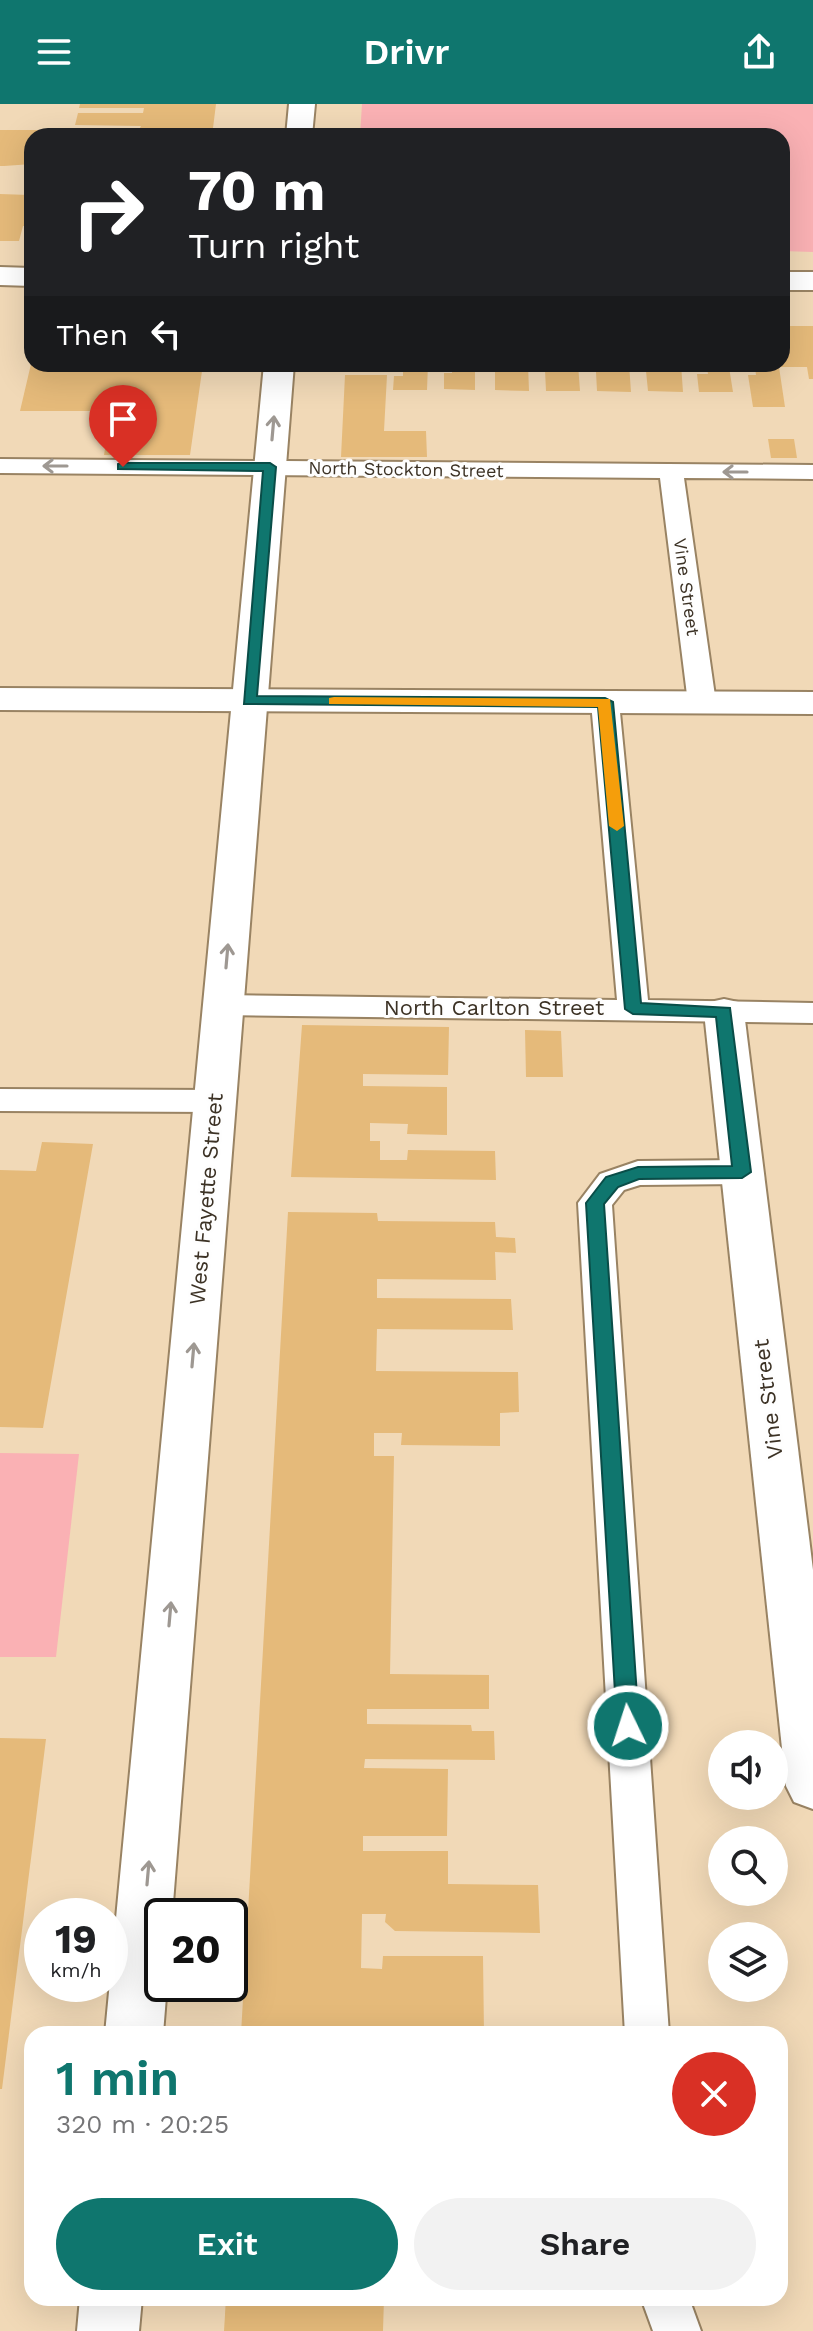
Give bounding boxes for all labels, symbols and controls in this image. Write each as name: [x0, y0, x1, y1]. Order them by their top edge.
icon: menu: [32, 30, 76, 74]
icon: share: [737, 30, 781, 74]
text: Drivr: [364, 31, 449, 73]
text: 70 m: [188, 158, 325, 224]
icon: right: [56, 160, 160, 264]
text: Turn right: [188, 225, 359, 267]
icon: left: [144, 312, 188, 356]
text: Then: [56, 317, 128, 352]
pin: [89, 385, 157, 467]
icon: arrive: [101, 397, 145, 441]
one-way arrow: [266, 415, 281, 441]
street label: North Stockton Street: [308, 457, 504, 481]
one-way arrow: [42, 458, 69, 474]
one-way arrow: [722, 464, 749, 480]
street label: Vine Street: [670, 537, 704, 638]
one-way arrow: [220, 943, 235, 970]
street label: North Carlton Street: [384, 995, 604, 1020]
street label: West Fayette Street: [184, 1092, 228, 1306]
street label: Vine Street: [748, 1338, 788, 1460]
one-way arrow: [185, 1342, 200, 1369]
one-way arrow: [163, 1601, 178, 1628]
position arrow: [586, 1684, 670, 1768]
map controls: [708, 1730, 788, 2002]
button: sound: [708, 1730, 788, 1810]
button: search: [708, 1826, 788, 1906]
one-way arrow: [140, 1860, 155, 1887]
speed limit sign: 20: [144, 1898, 248, 2002]
text: 19: [55, 1916, 97, 1963]
button: layers: [708, 1922, 788, 2002]
text: km/h: [50, 1958, 102, 1982]
text: 1 min: [56, 2050, 179, 2107]
button: close: [672, 2052, 756, 2136]
text: 320 m · 20:25: [56, 2109, 229, 2139]
button: Exit: [56, 2198, 398, 2290]
button: Share: [414, 2198, 756, 2290]

